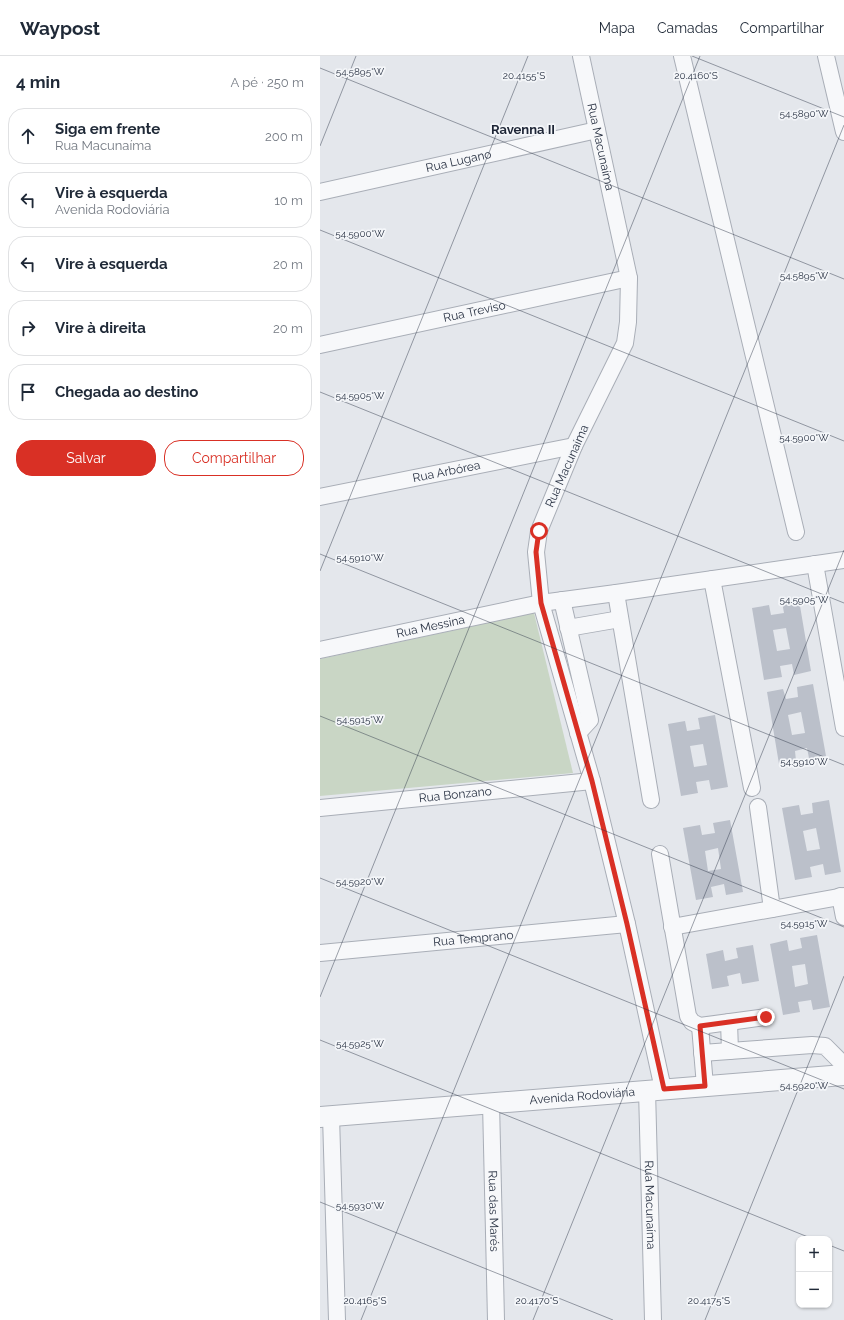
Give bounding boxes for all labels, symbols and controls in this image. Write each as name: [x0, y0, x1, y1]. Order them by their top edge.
text: Waypost: [20, 17, 100, 39]
text: Mapa: [599, 20, 635, 36]
text: Camadas: [657, 20, 718, 36]
text: Compartilhar: [740, 20, 824, 36]
text: 54.5895°W: [336, 66, 385, 77]
text: 20.4155°S: [503, 70, 545, 81]
text: 20.4160°S: [674, 70, 718, 81]
text: 4 min: [16, 72, 60, 92]
text: A pé · 250 m: [230, 75, 304, 90]
street label: Rua Macunaíma: [584, 102, 617, 192]
text: 54.5890°W: [779, 108, 829, 119]
text: Siga em frente: [55, 120, 160, 138]
district label: Ravenna II: [491, 122, 555, 137]
icon: ahead: [17, 125, 39, 147]
text: 200 m: [265, 129, 303, 144]
text: Rua Macunaíma: [55, 138, 151, 153]
street label: Rua Lugano: [424, 147, 493, 175]
text: Vire à esquerda: [55, 184, 168, 202]
icon: left: [17, 189, 39, 211]
text: 10 m: [274, 193, 303, 208]
text: Avenida Rodoviária: [55, 202, 170, 217]
text: 54.5900°W: [335, 228, 385, 239]
icon: left: [17, 253, 39, 275]
text: Vire à esquerda: [55, 255, 168, 273]
text: 20 m: [273, 257, 303, 272]
text: 54.5895°W: [780, 270, 829, 281]
street label: Rua Treviso: [442, 298, 507, 325]
icon: right: [17, 317, 39, 339]
text: Vire à direita: [55, 319, 146, 337]
text: 20 m: [273, 321, 303, 336]
icon: arrive: [17, 381, 39, 403]
text: Chegada ao destino: [55, 383, 198, 401]
text: 54.5905°W: [336, 390, 385, 401]
street label: Rua Macunaíma: [543, 423, 591, 509]
text: 54.5900°W: [779, 432, 829, 443]
button: Salvar: [16, 440, 156, 476]
button: Compartilhar: [164, 440, 304, 476]
street label: Rua Arbórea: [411, 458, 482, 485]
route start: [530, 522, 548, 540]
text: 54.5910°W: [336, 552, 384, 563]
text: 54.5905°W: [780, 594, 829, 605]
street label: Rua Messina: [395, 612, 466, 641]
text: 54.5915°W: [337, 714, 384, 725]
text: 54.5910°W: [780, 756, 828, 767]
street label: Rua Bonzano: [418, 784, 492, 805]
text: 54.5920°W: [336, 876, 385, 887]
text: 54.5915°W: [781, 918, 828, 929]
street label: Rua Temprano: [433, 928, 514, 949]
route end: [757, 1008, 775, 1026]
text: 54.5925°W: [336, 1038, 384, 1049]
text: 54.5920°W: [780, 1080, 829, 1091]
street label: Avenida Rodoviária: [529, 1085, 635, 1107]
street label: Rua Macunaíma: [642, 1160, 658, 1250]
street label: Rua das Marés: [486, 1170, 501, 1252]
text: 54.5930°W: [336, 1200, 385, 1211]
map controls: [796, 1236, 832, 1308]
button: +: [796, 1236, 832, 1272]
button: −: [796, 1272, 832, 1308]
text: 20.4165°S: [343, 1295, 387, 1306]
text: 20.4170°S: [516, 1295, 558, 1306]
text: 20.4175°S: [688, 1295, 730, 1306]

